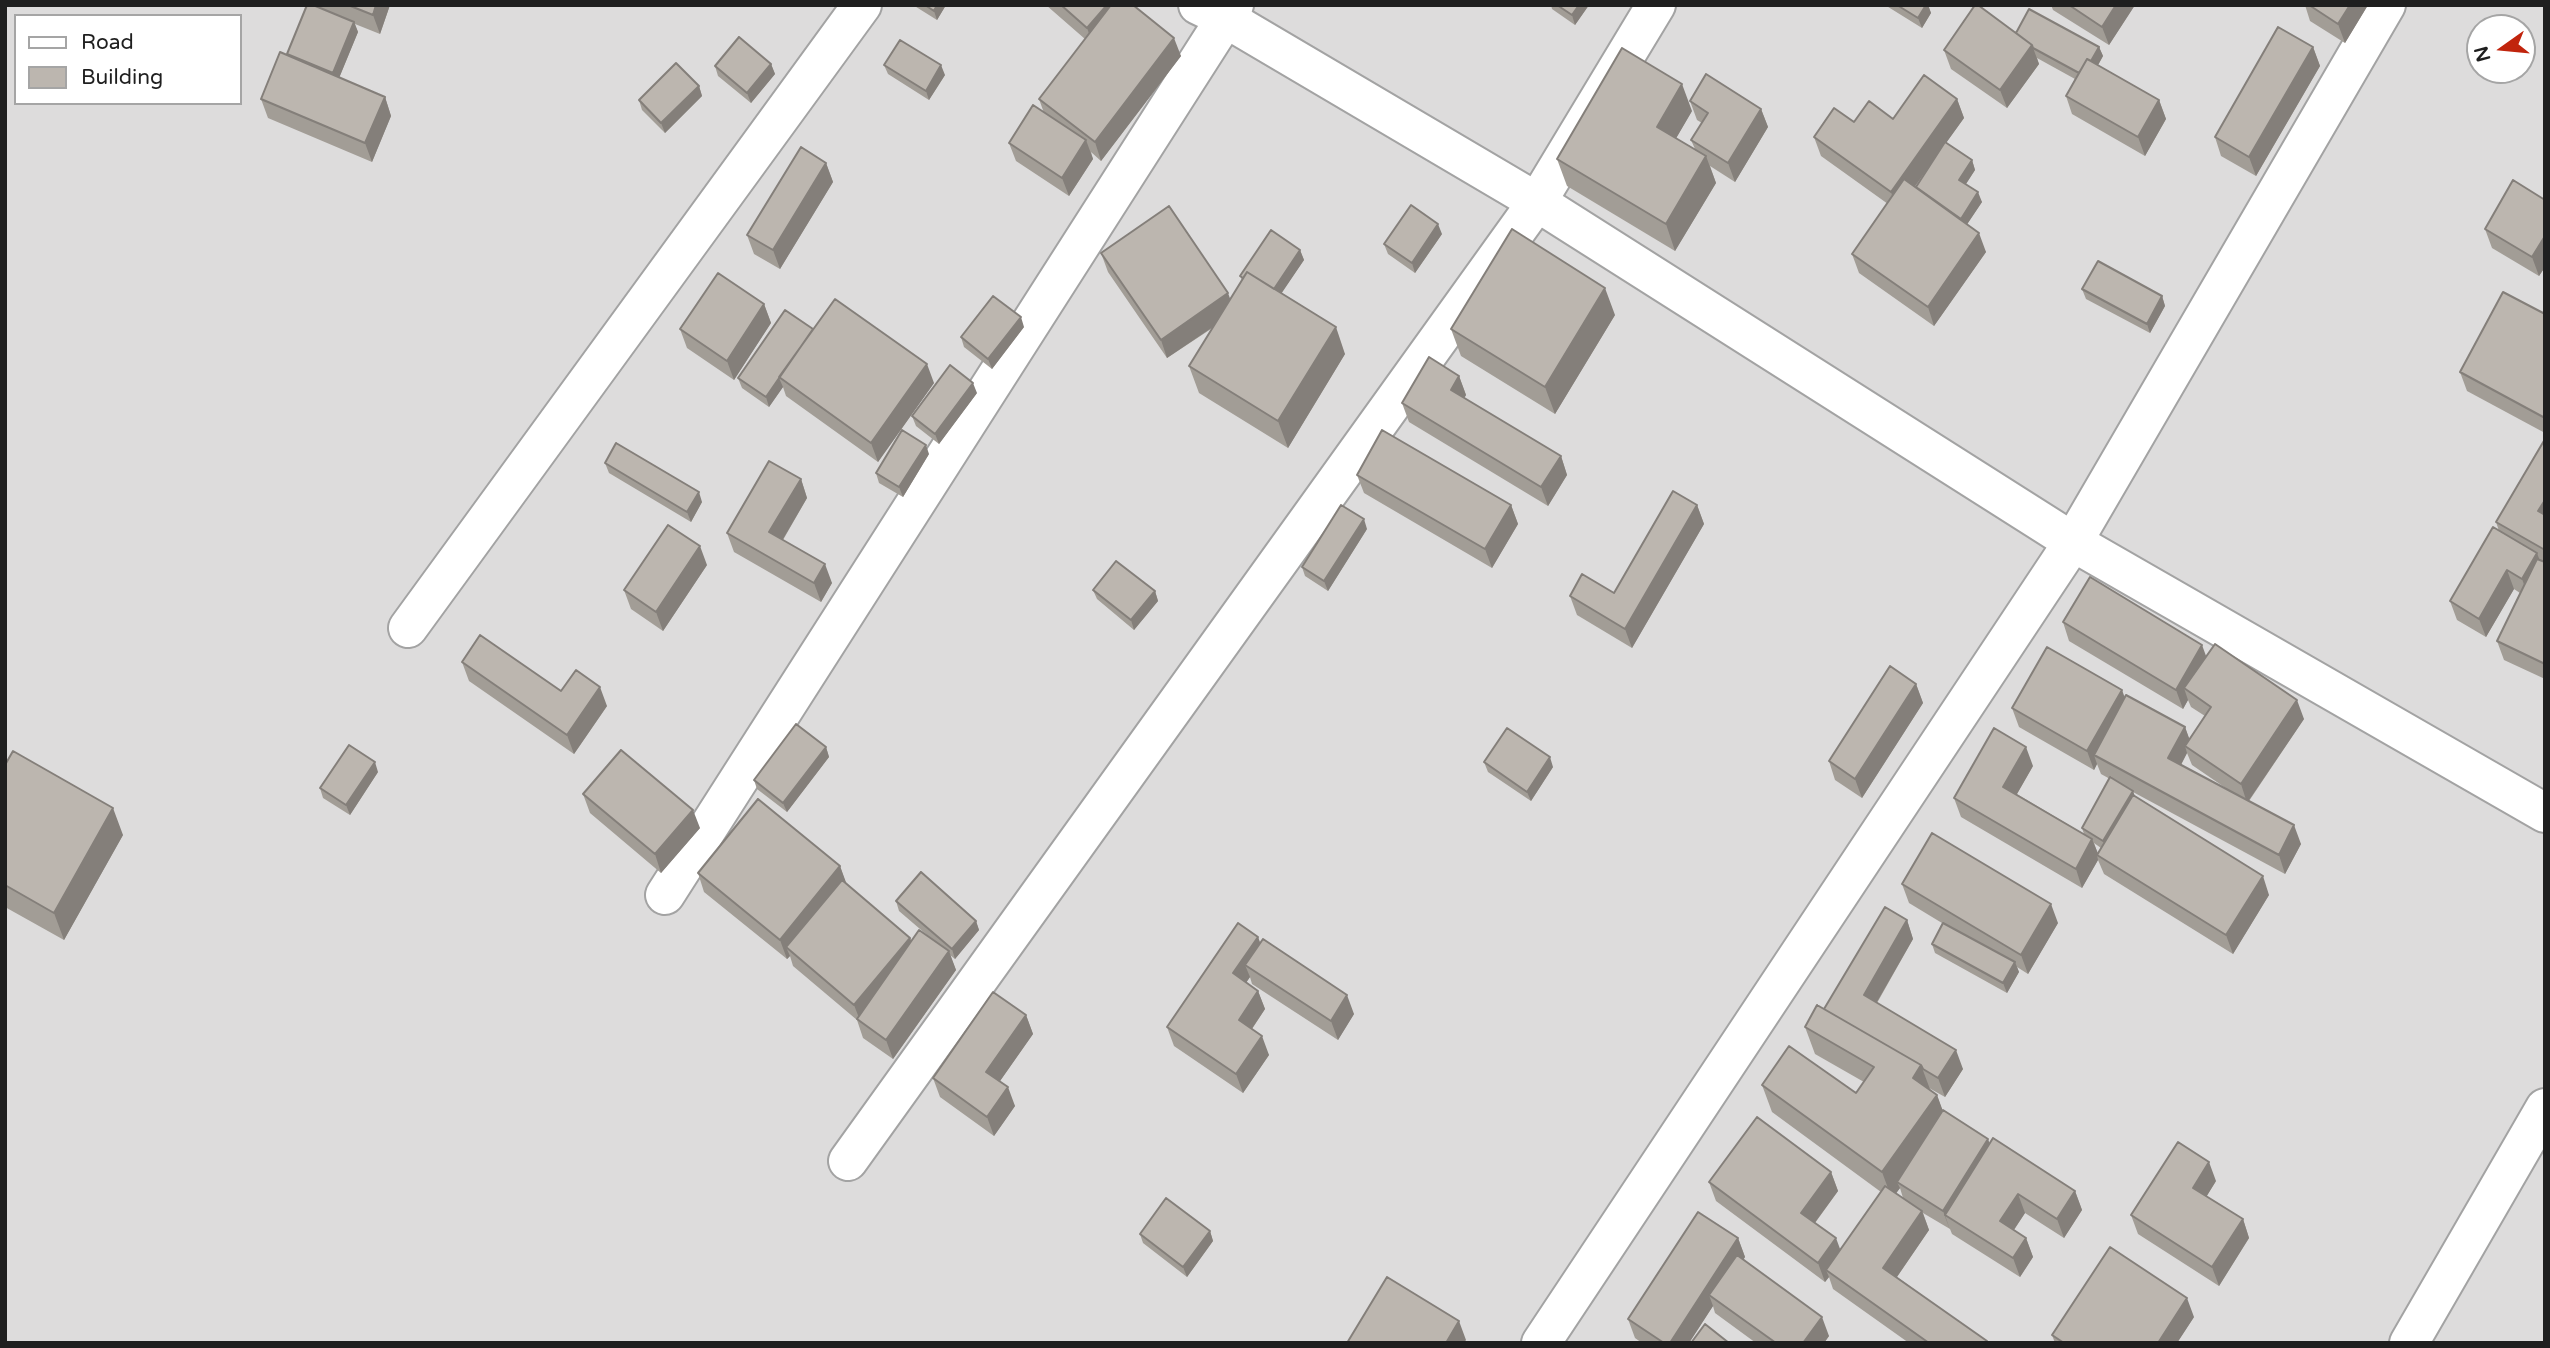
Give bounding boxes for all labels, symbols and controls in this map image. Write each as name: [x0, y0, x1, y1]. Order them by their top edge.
legend: [14, 14, 242, 105]
north arrow: [2466, 14, 2536, 84]
text: Road: [81, 30, 134, 55]
text: N: [2470, 44, 2495, 64]
text: Building: [81, 65, 163, 90]

